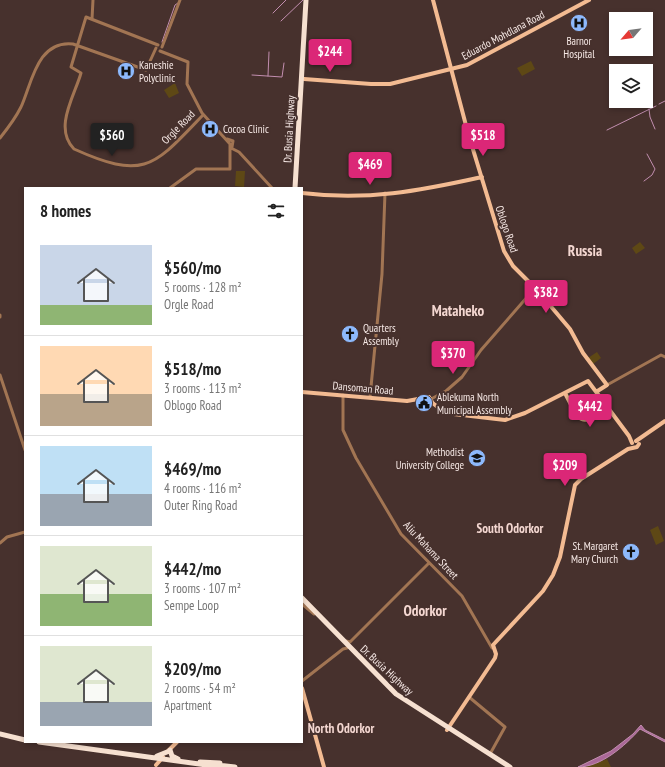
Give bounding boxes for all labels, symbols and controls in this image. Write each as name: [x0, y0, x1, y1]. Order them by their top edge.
street label: Eduardo Mohdlana Road: [459, 7, 547, 63]
north arrow: [609, 12, 653, 56]
map controls: [609, 12, 653, 108]
hospital icon: Barnor Hospital: [569, 13, 589, 33]
place label: Barnor Hospital: [563, 34, 595, 61]
pin: $244: [306, 39, 354, 73]
text: $244: [318, 43, 342, 60]
place label: Kaneshie Polyclinic: [139, 58, 175, 85]
hospital icon: Kaneshie Polyclinic: [116, 61, 136, 81]
button: layers: [609, 64, 653, 108]
street label: Dr. Busia Highway: [280, 94, 298, 163]
street label: Orgle Road: [158, 107, 198, 147]
hospital icon: Cocoa Clinic: [200, 119, 220, 139]
place label: Cocoa Clinic: [223, 122, 269, 136]
pin: $560: [88, 123, 136, 157]
pin: $518: [459, 123, 507, 157]
text: $560: [100, 127, 124, 144]
text: $518: [471, 127, 495, 144]
pin: $469: [346, 152, 394, 186]
text: $469: [358, 156, 382, 173]
text: 8 homes: [40, 200, 91, 222]
icon: filters: [265, 200, 287, 222]
street label: Oblogo Road: [492, 204, 522, 255]
district label: Russia: [568, 241, 602, 260]
text: $560/mo: [164, 257, 221, 279]
icon: home: [72, 261, 120, 309]
text: 5 rooms · 128 m²: [164, 279, 242, 296]
pin: $382: [522, 280, 570, 314]
text: $382: [534, 284, 558, 301]
text: Orgle Road: [164, 296, 214, 313]
district label: Mataheko: [432, 301, 485, 320]
place label: Quarters Assembly: [363, 321, 400, 348]
church icon: Quarters Assembly: [340, 324, 360, 344]
pin: $370: [429, 341, 477, 375]
text: $370: [441, 345, 465, 362]
text: $518/mo: [164, 358, 221, 380]
icon: home: [72, 362, 120, 410]
street label: Dansoman Road: [332, 378, 394, 398]
text: 3 rooms · 113 m²: [164, 380, 242, 397]
place label: Ablekuma North Municipal Assembly: [437, 390, 513, 417]
public building icon: Ablekuma North Municipal Assembly: [414, 393, 434, 413]
pin: $442: [566, 394, 614, 428]
text: Oblogo Road: [164, 397, 222, 414]
text: $442: [578, 398, 602, 415]
place label: Methodist University College: [396, 445, 464, 472]
school or university icon: Methodist University College: [467, 448, 487, 468]
pin: $209: [541, 453, 589, 487]
text: $209: [553, 457, 577, 474]
text: $469/mo: [164, 458, 221, 480]
icon: home: [72, 462, 120, 510]
text: 4 rooms · 116 m²: [164, 480, 242, 497]
text: Outer Ring Road: [164, 497, 237, 514]
street label: Aliu Mahama Street: [400, 518, 462, 582]
district label: South Odorkor: [477, 520, 544, 537]
place label: St. Margaret Mary Church: [571, 539, 618, 566]
church icon: St. Margaret Mary Church: [621, 542, 641, 562]
text: $442/mo: [164, 558, 221, 580]
icon: home: [72, 562, 120, 610]
text: 3 rooms · 107 m²: [164, 580, 241, 597]
text: Sempe Loop: [164, 597, 219, 614]
district label: Odorkor: [403, 601, 447, 620]
street label: Dr. Busia Highway: [358, 642, 417, 699]
text: $209/mo: [164, 658, 221, 680]
icon: home: [72, 662, 120, 710]
text: 2 rooms · 54 m²: [164, 680, 236, 697]
text: Apartment: [164, 697, 212, 714]
district label: North Odorkor: [308, 720, 374, 737]

